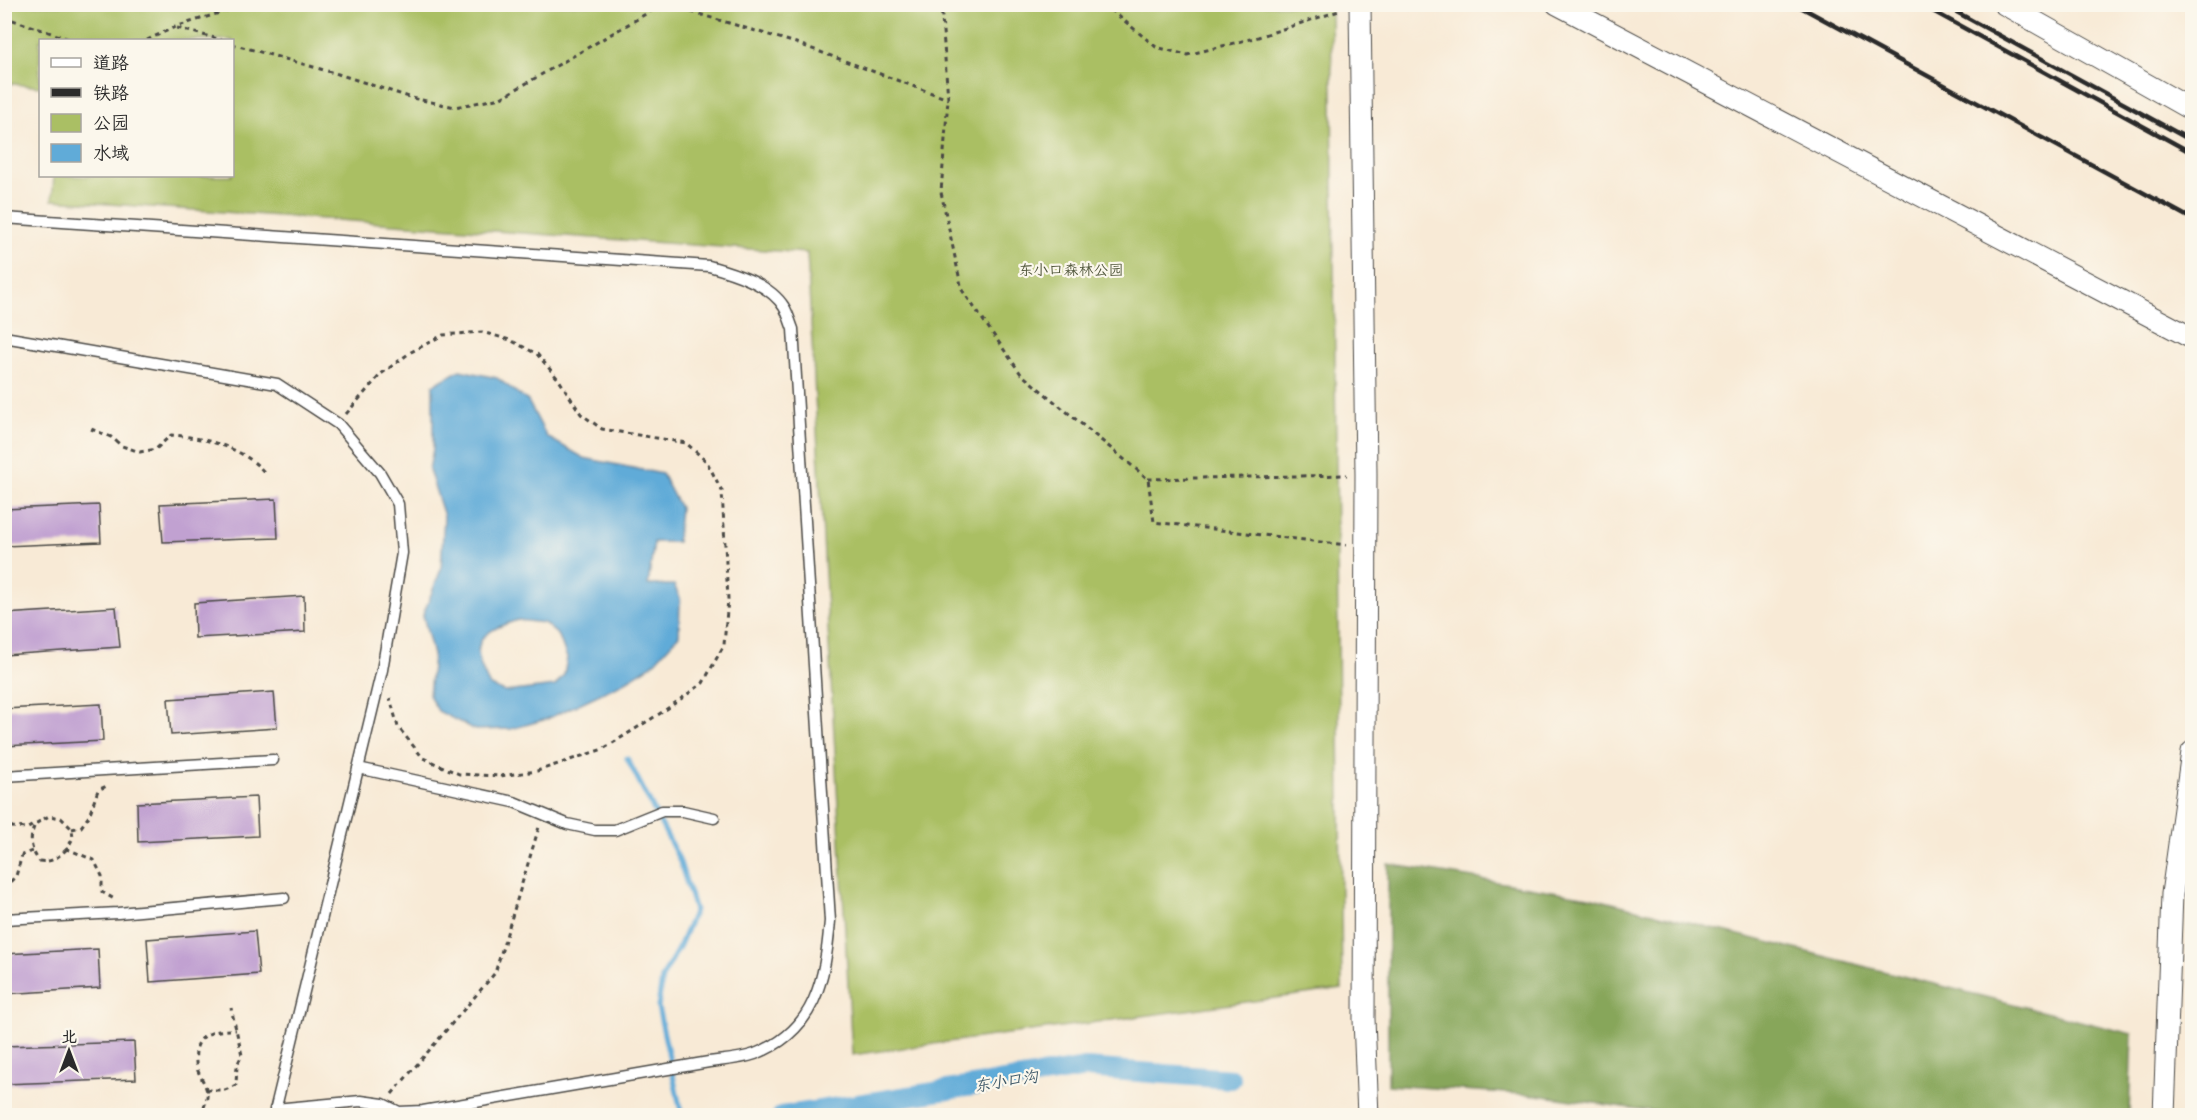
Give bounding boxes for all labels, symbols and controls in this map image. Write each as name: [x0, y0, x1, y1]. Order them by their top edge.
legend: [39, 39, 234, 177]
text: 道路: [93, 51, 129, 75]
text: 铁路: [93, 81, 129, 105]
text: 公园: [93, 111, 129, 135]
text: 水域: [93, 141, 129, 165]
park label: 东小口森林公园: [1018, 260, 1124, 280]
north arrow: [39, 1021, 99, 1081]
text: 北: [61, 1026, 77, 1047]
water label: 东小口沟: [973, 1065, 1041, 1096]

